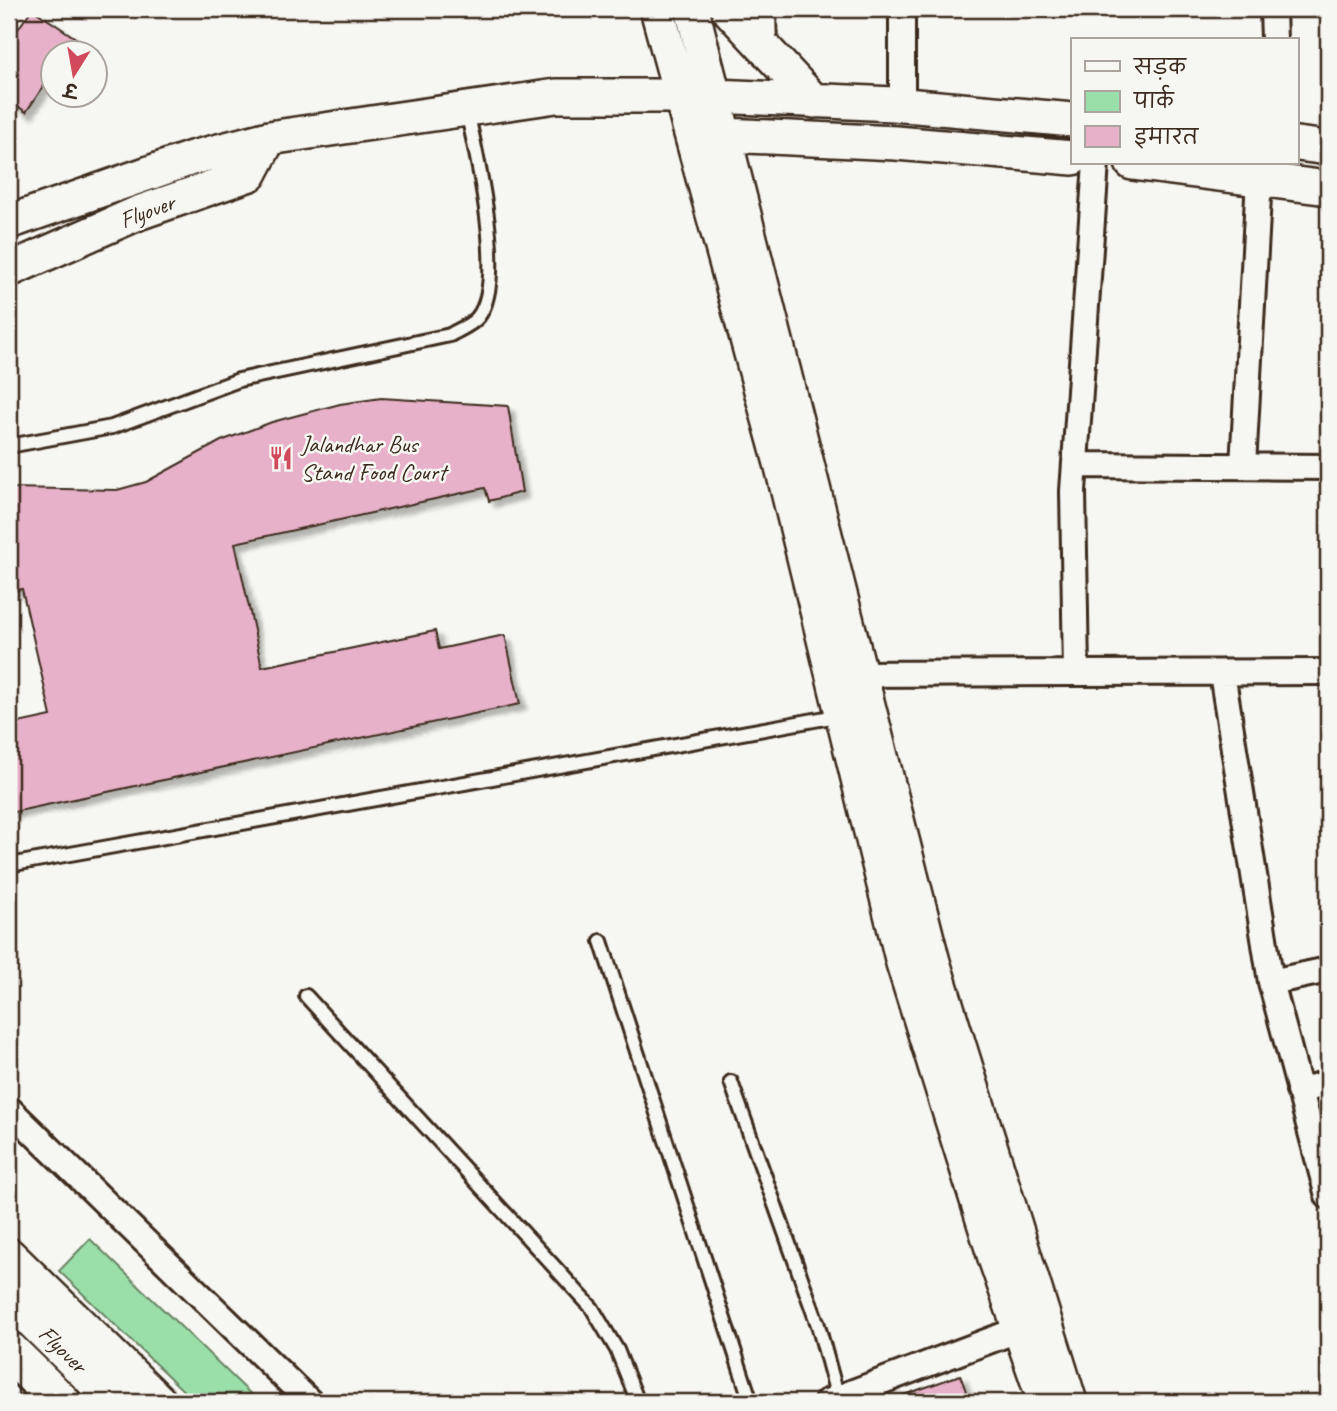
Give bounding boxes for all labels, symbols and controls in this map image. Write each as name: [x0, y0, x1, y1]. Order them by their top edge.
north arrow: [38, 38, 108, 108]
legend: [1071, 38, 1298, 164]
text: सड़क: [1133, 54, 1187, 80]
text: उ: [60, 76, 81, 103]
text: पार्क: [1133, 84, 1175, 114]
text: इमारत: [1134, 124, 1200, 150]
street label: Flyover: [115, 186, 181, 235]
place label: Jalandhar Bus Stand Food Court: [300, 429, 449, 487]
restaurant icon: Jalandhar Bus Stand Food Court: [267, 444, 295, 472]
street label: Flyover: [32, 1319, 95, 1381]

